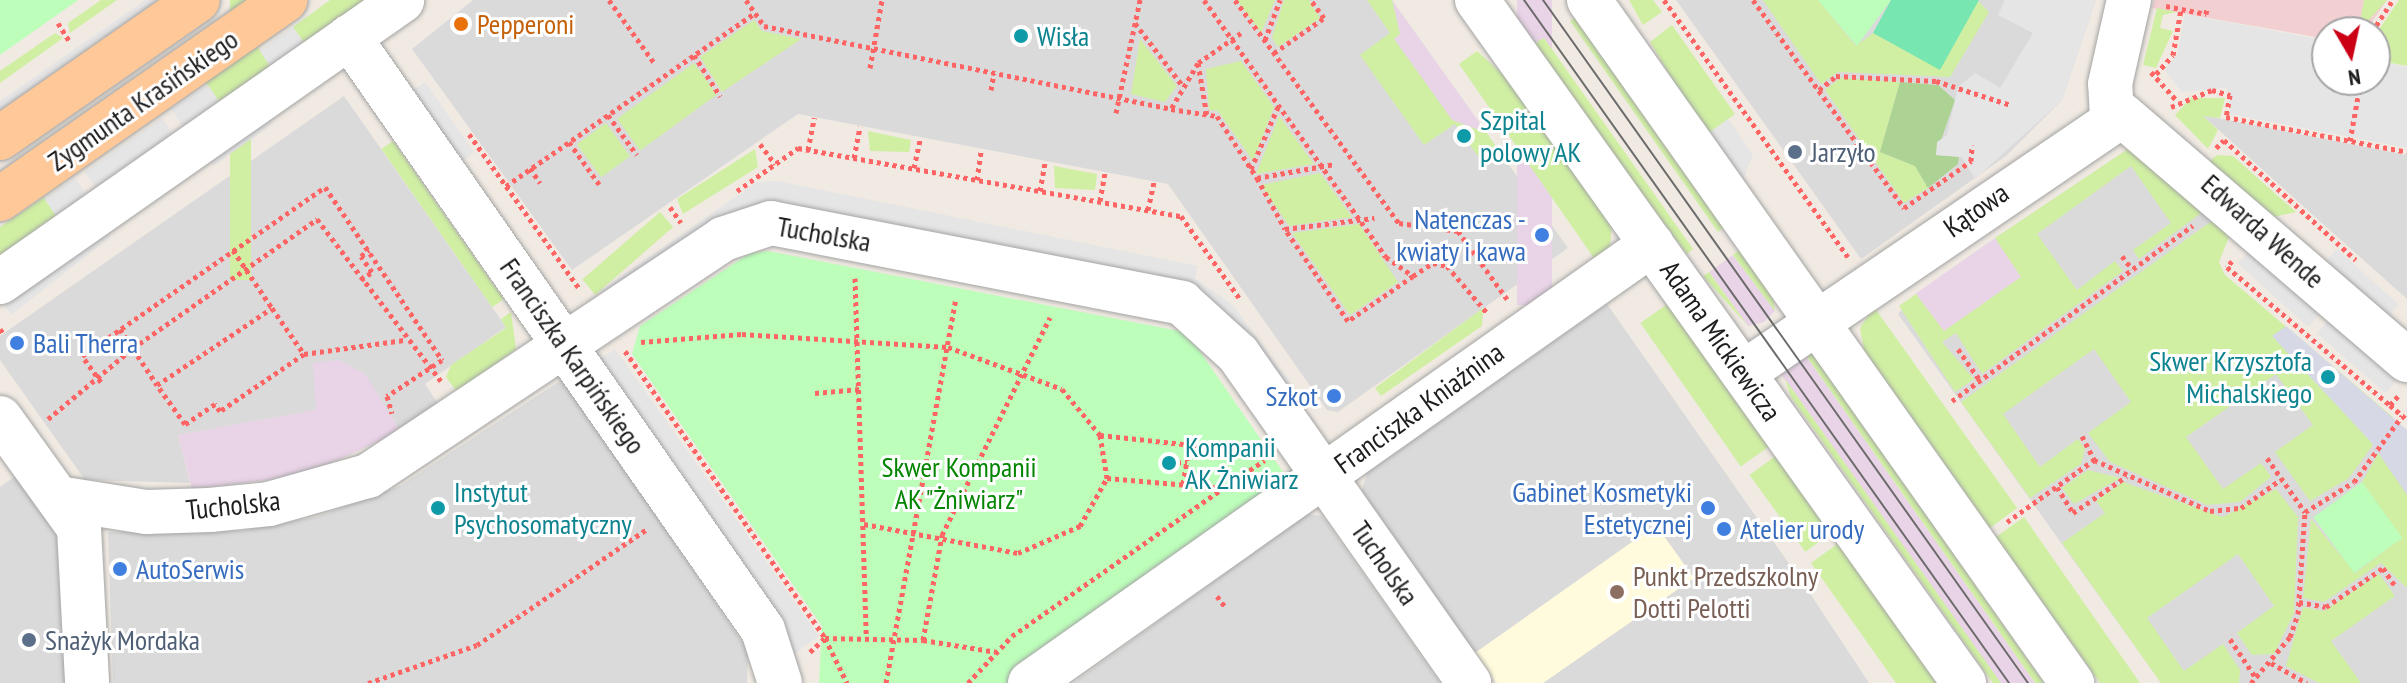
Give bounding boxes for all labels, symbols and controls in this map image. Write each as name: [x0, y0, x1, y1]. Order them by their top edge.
place label: Pepperoni: [477, 7, 574, 41]
marker: Pepperoni: [452, 15, 470, 33]
north arrow: [2311, 16, 2391, 96]
place label: Wisła: [1037, 19, 1089, 53]
street label: Zygmunta Krasińskiego: [42, 22, 244, 178]
marker: Wisła: [1012, 27, 1030, 45]
text: N: [2346, 63, 2363, 92]
place label: Szpital polowy AK: [1480, 103, 1583, 169]
marker: Szpital polowy AK: [1455, 127, 1473, 145]
place label: Jarzyło: [1811, 135, 1876, 169]
marker: Jarzyło: [1786, 143, 1804, 161]
street label: Edwarda Wende: [2194, 167, 2332, 295]
street label: Kątowa: [1937, 176, 2015, 244]
place label: Natenczas - kwiaty i kawa: [1396, 202, 1526, 268]
street label: Tucholska: [774, 209, 874, 259]
marker: Natenczas - kwiaty i kawa: [1533, 226, 1551, 244]
street label: Franciszka Karpińskiego: [493, 252, 653, 460]
street label: Adama Mickiewicza: [1653, 255, 1789, 427]
place label: Bali Therra: [33, 326, 139, 360]
marker: Bali Therra: [8, 334, 26, 352]
street label: Franciszka Kniaźnina: [1328, 335, 1510, 481]
place label: Skwer Krzysztofa Michalskiego: [2149, 344, 2312, 410]
marker: Skwer Krzysztofa Michalskiego: [2319, 368, 2337, 386]
place label: Szkot: [1266, 379, 1318, 413]
marker: Szkot: [1325, 387, 1343, 405]
place label: Kompanii AK Żniwiarz: [1185, 430, 1300, 496]
park label: Skwer Kompanii AK "Żniwiarz": [881, 450, 1037, 516]
marker: Kompanii AK Żniwiarz: [1160, 454, 1178, 472]
place label: Instytut Psychosomatyczny: [454, 475, 632, 541]
place label: Gabinet Kosmetyki Estetycznej: [1512, 475, 1692, 541]
street label: Tucholska: [184, 483, 282, 527]
marker: Instytut Psychosomatyczny: [429, 499, 447, 517]
marker: Gabinet Kosmetyki Estetycznej: [1699, 499, 1717, 517]
place label: Atelier urody: [1740, 512, 1864, 546]
street label: Tucholska: [1344, 515, 1426, 611]
marker: Atelier urody: [1715, 520, 1733, 538]
place label: AutoSerwis: [136, 552, 244, 586]
place label: Punkt Przedszkolny Dotti Pelotti: [1633, 559, 1818, 625]
marker: AutoSerwis: [111, 560, 129, 578]
marker: Punkt Przedszkolny Dotti Pelotti: [1608, 583, 1626, 601]
place label: Snażyk Mordaka: [45, 623, 201, 657]
marker: Snażyk Mordaka: [20, 631, 38, 649]

